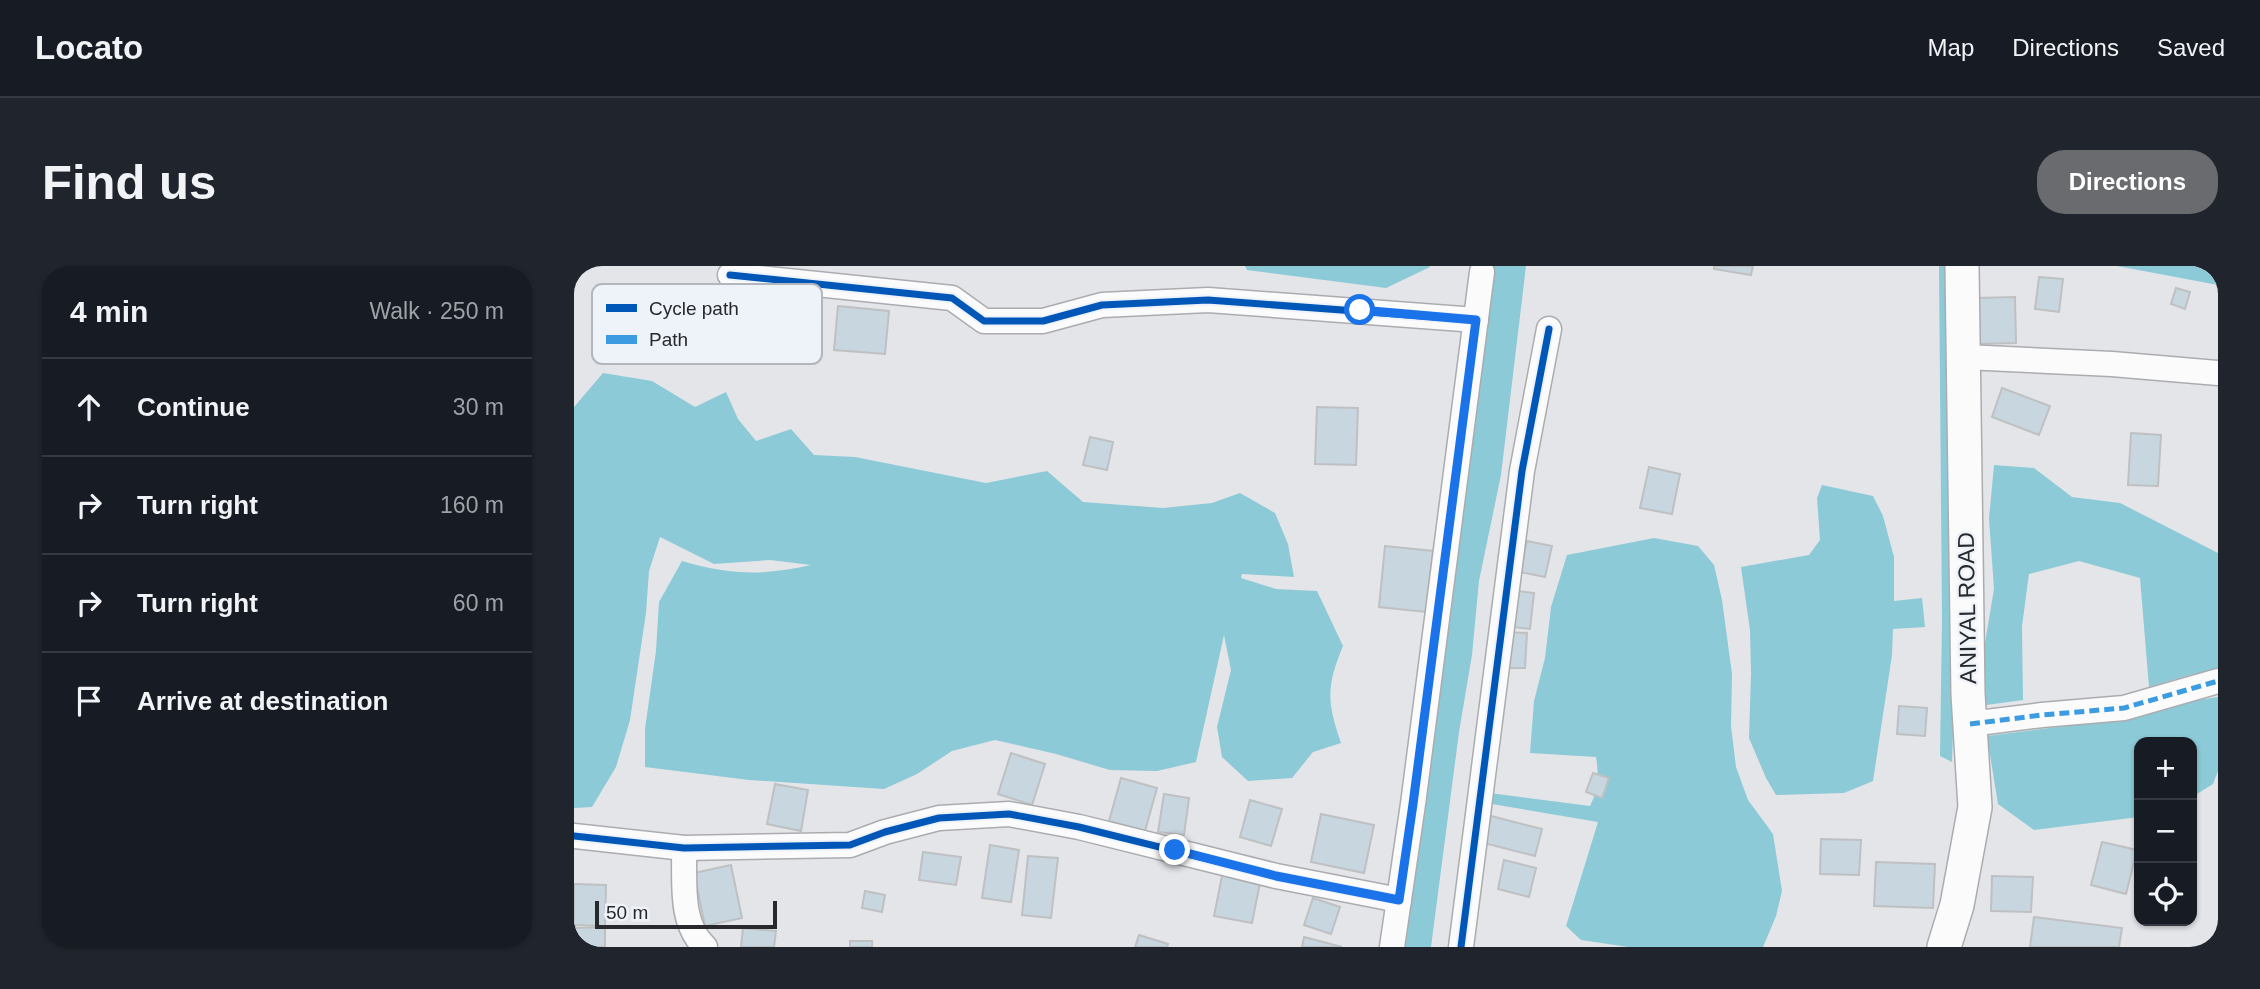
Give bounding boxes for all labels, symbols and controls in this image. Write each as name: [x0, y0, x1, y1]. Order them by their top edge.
text: Locato: [35, 29, 143, 66]
text: Map: [1928, 34, 1974, 61]
text: Directions: [2012, 34, 2119, 61]
text: Saved: [2157, 34, 2225, 61]
button: Directions: [2037, 150, 2218, 214]
text: Find us: [42, 155, 216, 209]
legend: [592, 284, 822, 364]
route start: [1344, 294, 1375, 325]
text: 4 min: [70, 295, 148, 328]
text: Walk · 250 m: [369, 298, 504, 324]
text: Cycle path: [649, 298, 739, 319]
text: Path: [649, 329, 688, 350]
icon: ahead: [70, 388, 108, 426]
text: Continue: [137, 392, 250, 422]
text: 30 m: [453, 394, 504, 420]
icon: right: [70, 486, 108, 524]
text: Turn right: [137, 490, 258, 520]
text: 160 m: [440, 492, 504, 518]
street label: ANIYAL ROAD: [1953, 532, 1981, 684]
icon: right: [70, 584, 108, 622]
text: Turn right: [137, 588, 258, 618]
text: 60 m: [453, 590, 504, 616]
icon: arrive: [70, 682, 108, 720]
text: Arrive at destination: [137, 686, 388, 716]
map controls: [2134, 737, 2197, 926]
button: +: [2134, 737, 2197, 800]
button: −: [2134, 800, 2197, 863]
route end: [1159, 834, 1190, 865]
button: locate: [2134, 863, 2197, 926]
scale bar: [595, 898, 777, 930]
text: 50 m: [606, 902, 648, 923]

